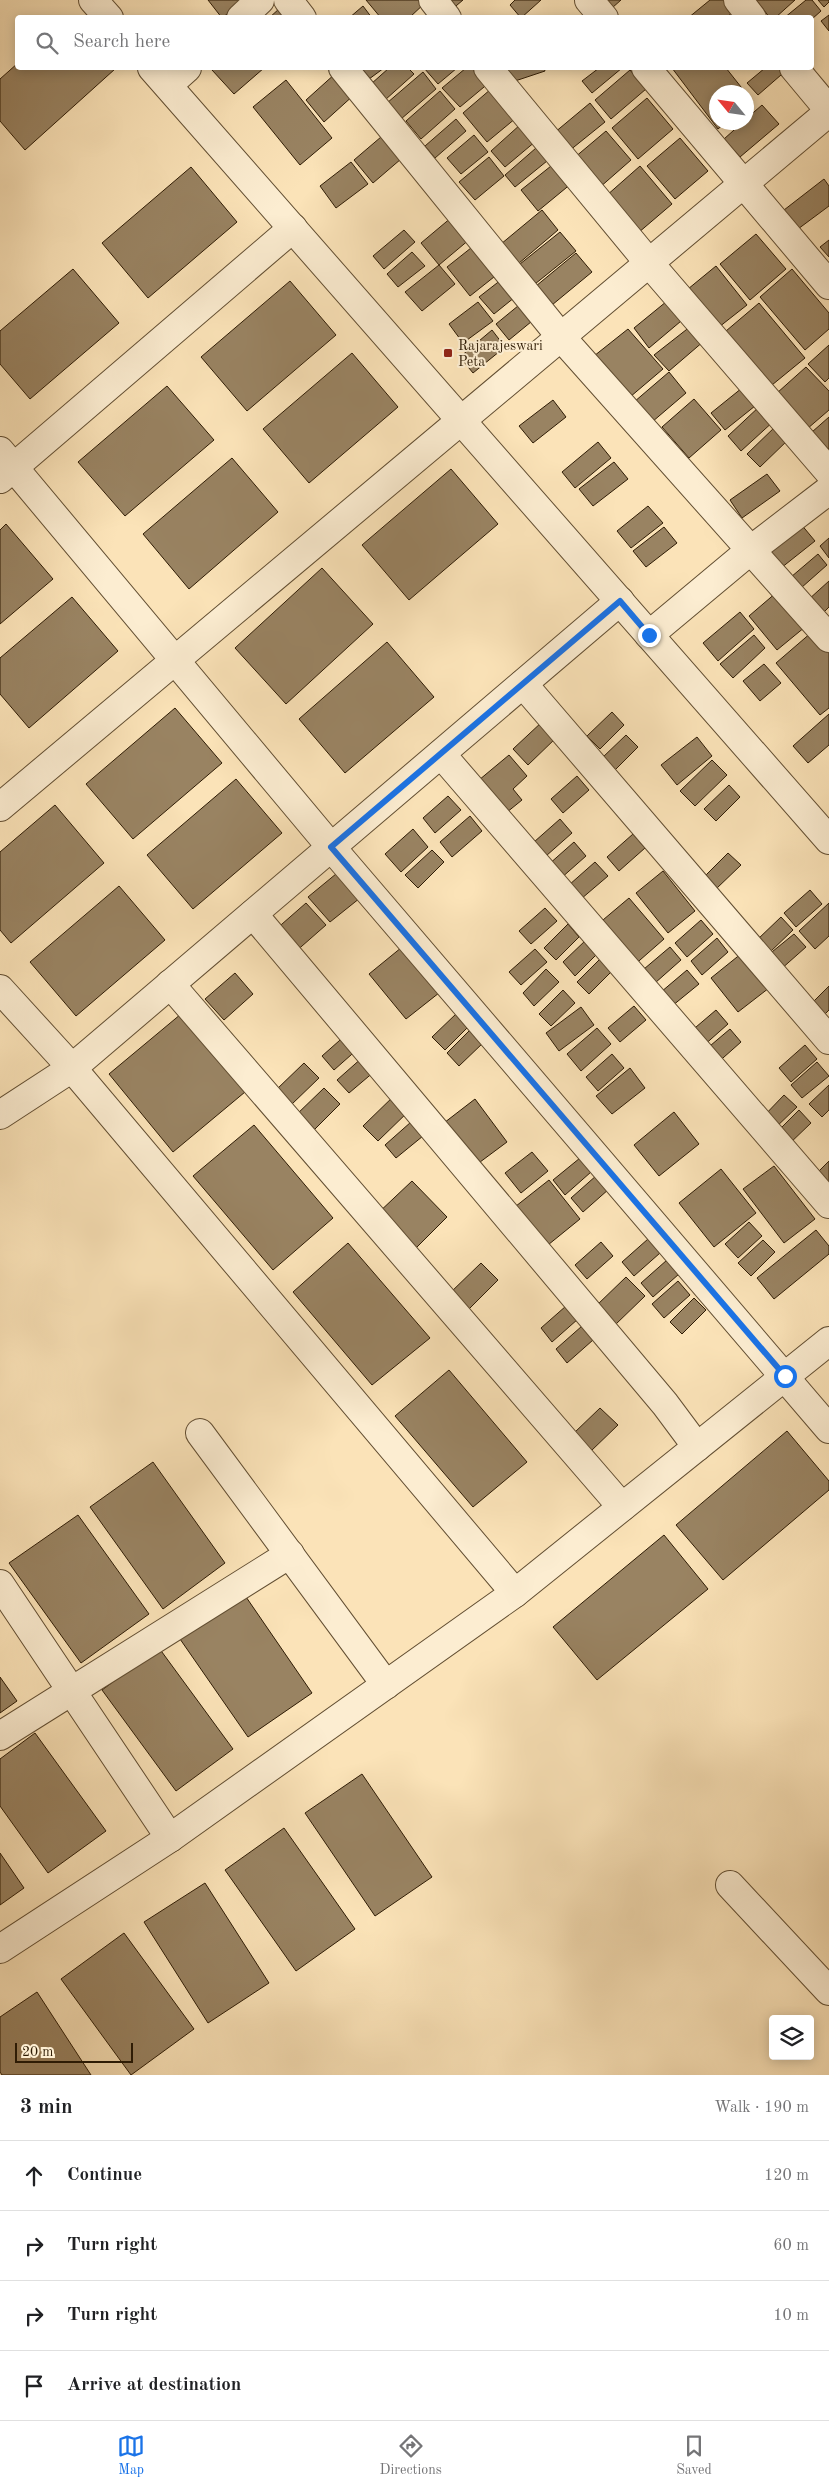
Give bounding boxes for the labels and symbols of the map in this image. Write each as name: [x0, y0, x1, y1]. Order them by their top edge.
north arrow: [709, 85, 754, 130]
place label: Rajarajeswari Peta: [458, 339, 543, 369]
marker: Rajarajeswari Peta: [442, 347, 454, 359]
route end: [638, 624, 661, 647]
route start: [774, 1365, 797, 1388]
scale bar: [15, 2040, 132, 2063]

